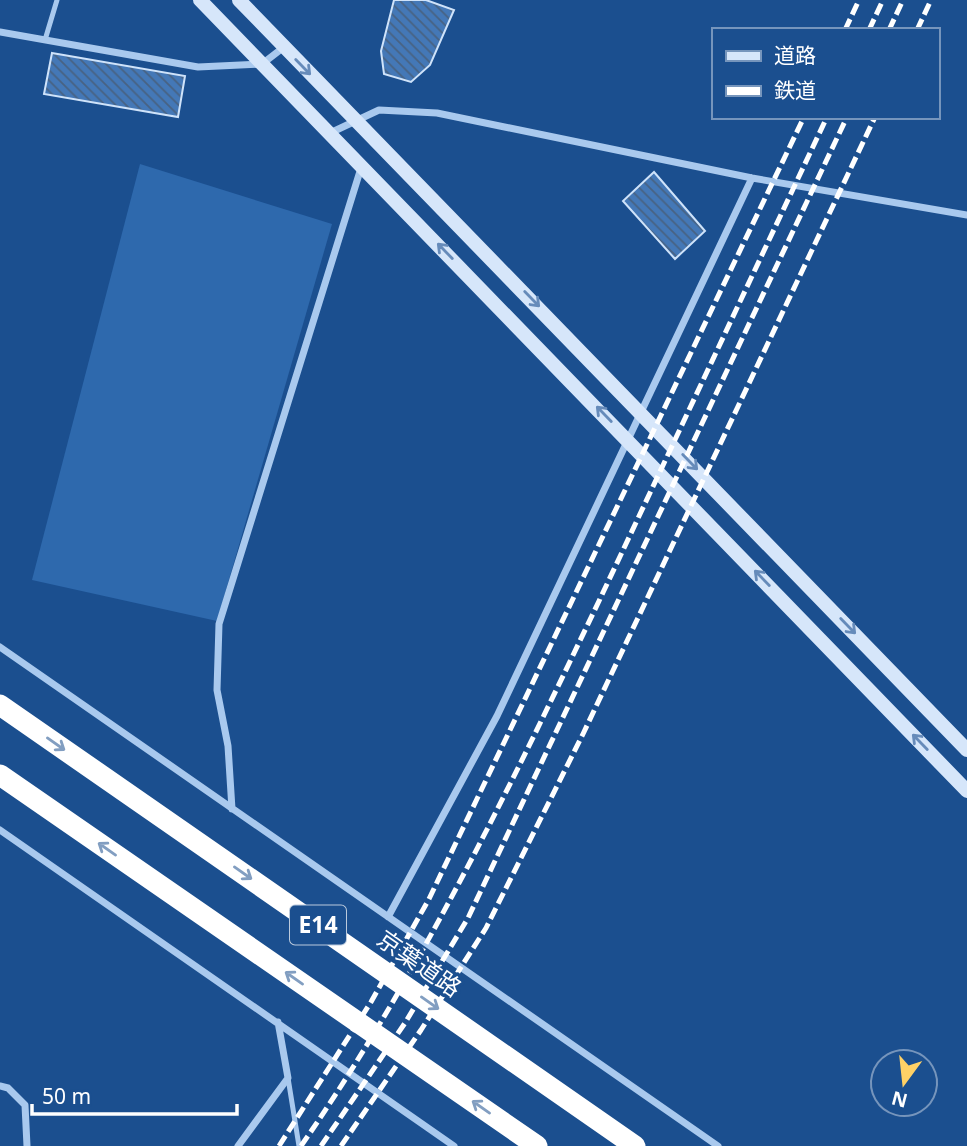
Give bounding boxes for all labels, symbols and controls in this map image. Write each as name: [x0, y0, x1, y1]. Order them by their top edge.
legend: [712, 28, 939, 119]
text: 道路: [774, 41, 816, 69]
one-way arrow: [295, 58, 312, 75]
text: 鉄道: [774, 76, 816, 104]
one-way arrow: [437, 243, 454, 260]
one-way arrow: [523, 290, 540, 307]
one-way arrow: [595, 406, 612, 423]
one-way arrow: [682, 454, 699, 471]
one-way arrow: [753, 570, 770, 587]
one-way arrow: [840, 617, 857, 634]
one-way arrow: [911, 734, 928, 751]
one-way arrow: [46, 737, 65, 751]
one-way arrow: [98, 842, 117, 856]
one-way arrow: [233, 866, 252, 880]
road number: E14: [290, 906, 346, 944]
street label: 京葉道路: [371, 922, 469, 1004]
one-way arrow: [285, 971, 304, 985]
one-way arrow: [420, 996, 439, 1010]
north arrow: [869, 1048, 939, 1118]
scale bar: [32, 1072, 236, 1116]
text: 50 m: [42, 1082, 91, 1110]
text: N: [889, 1085, 910, 1114]
one-way arrow: [472, 1100, 491, 1114]

